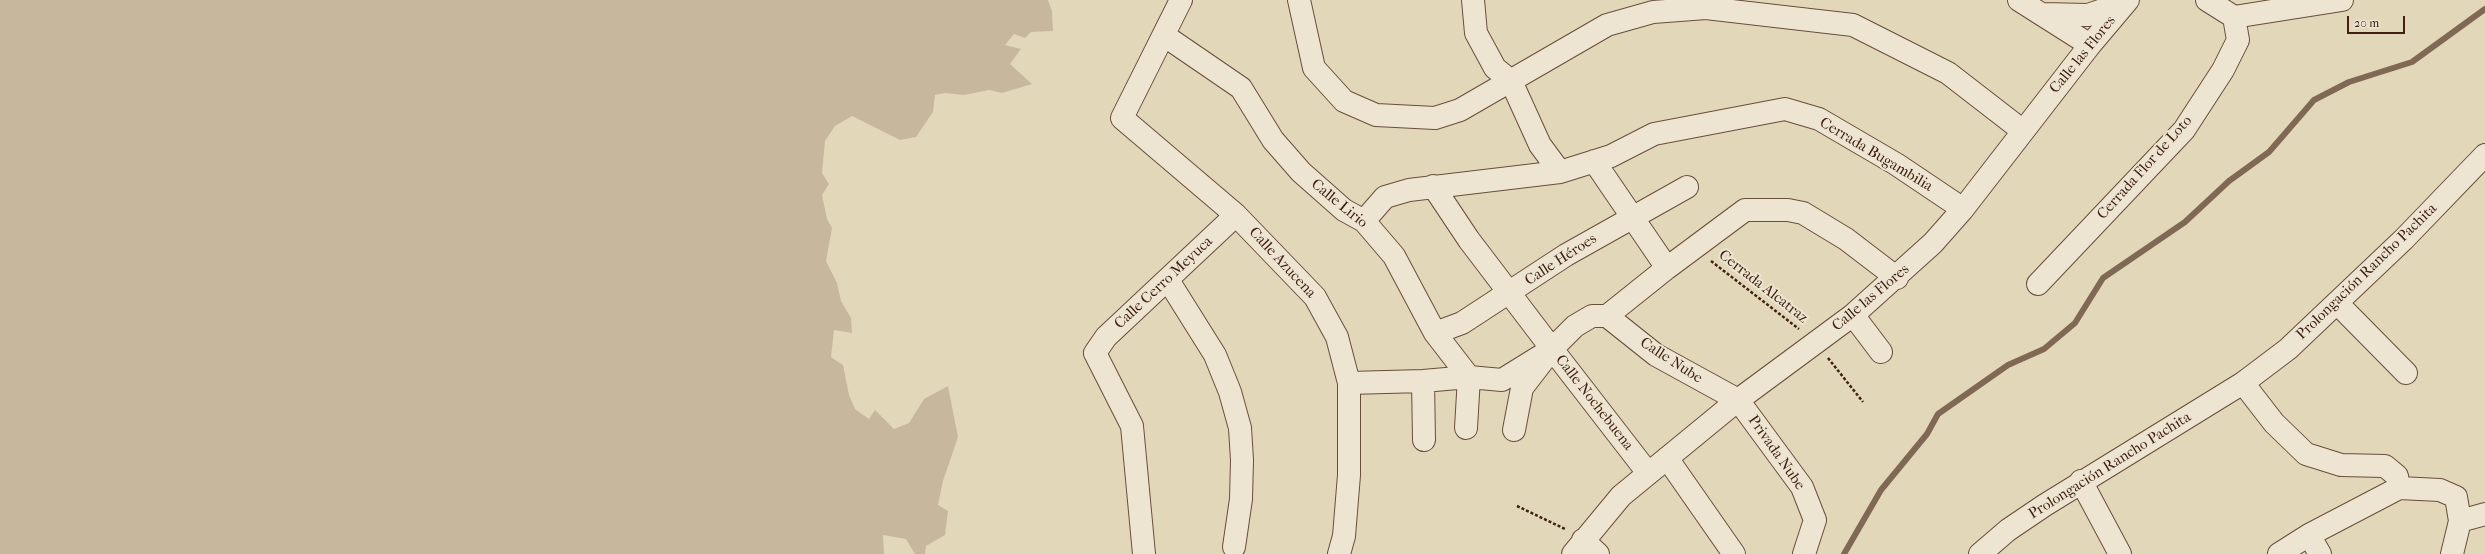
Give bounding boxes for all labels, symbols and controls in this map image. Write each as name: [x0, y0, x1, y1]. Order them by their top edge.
scale bar: [2349, 8, 2407, 34]
street label: Calle las Flores: [2046, 13, 2120, 97]
text: 20 m: [2354, 16, 2379, 30]
street label: Cerrada Flor de Loto: [2094, 112, 2196, 224]
street label: Cerrada Bugambilia: [1816, 114, 1936, 196]
street label: Calle Lirio: [1307, 176, 1371, 232]
street label: Prolongación Rancho Pachita: [2293, 200, 2441, 344]
street label: Calle Azucena: [1245, 224, 1319, 302]
street label: Calle Héroes: [1522, 230, 1600, 290]
street label: Calle Cerro Meyuca: [1111, 233, 1217, 333]
street label: Cerrada Alcatraz: [1715, 247, 1811, 327]
street label: Calle las Flores: [1829, 261, 1913, 335]
street label: Calle Nube: [1636, 334, 1706, 388]
street label: Calle Nochebuena: [1551, 352, 1637, 454]
street label: Prolongación Rancho Pachita: [2025, 408, 2195, 524]
street label: Privada Nube: [1744, 412, 1808, 494]

